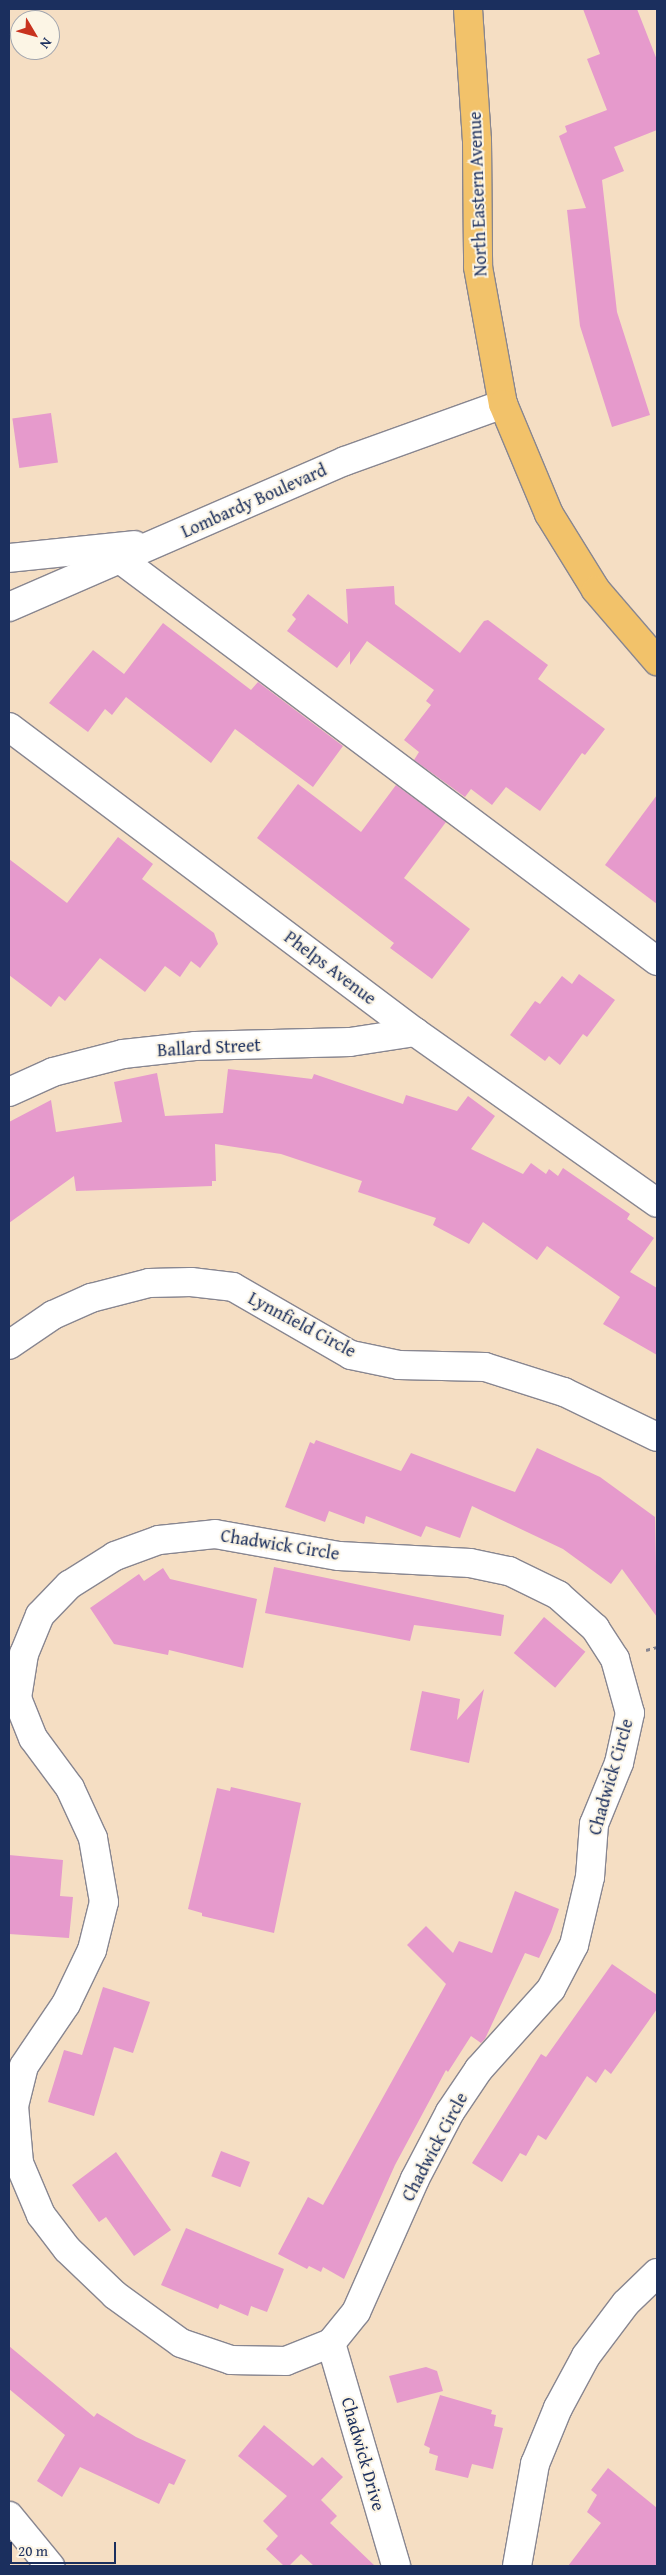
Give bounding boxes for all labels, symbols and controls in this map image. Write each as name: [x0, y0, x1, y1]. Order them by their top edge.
north arrow: [10, 10, 60, 60]
text: N: [35, 34, 57, 53]
street label: North Eastern Avenue: [464, 111, 492, 277]
street label: Lombardy Boulevard: [178, 459, 330, 543]
street label: Phelps Avenue: [280, 926, 380, 1010]
street label: Ballard Street: [157, 1035, 261, 1061]
street label: Lynnfield Circle: [244, 1288, 360, 1362]
street label: Chadwick Circle: [219, 1525, 341, 1565]
street label: Chadwick Circle: [584, 1716, 638, 1838]
street label: Chadwick Circle: [397, 2089, 473, 2205]
street label: Chadwick Drive: [336, 2395, 390, 2513]
scale bar: [12, 2532, 119, 2564]
text: 20 m: [18, 2540, 48, 2561]

